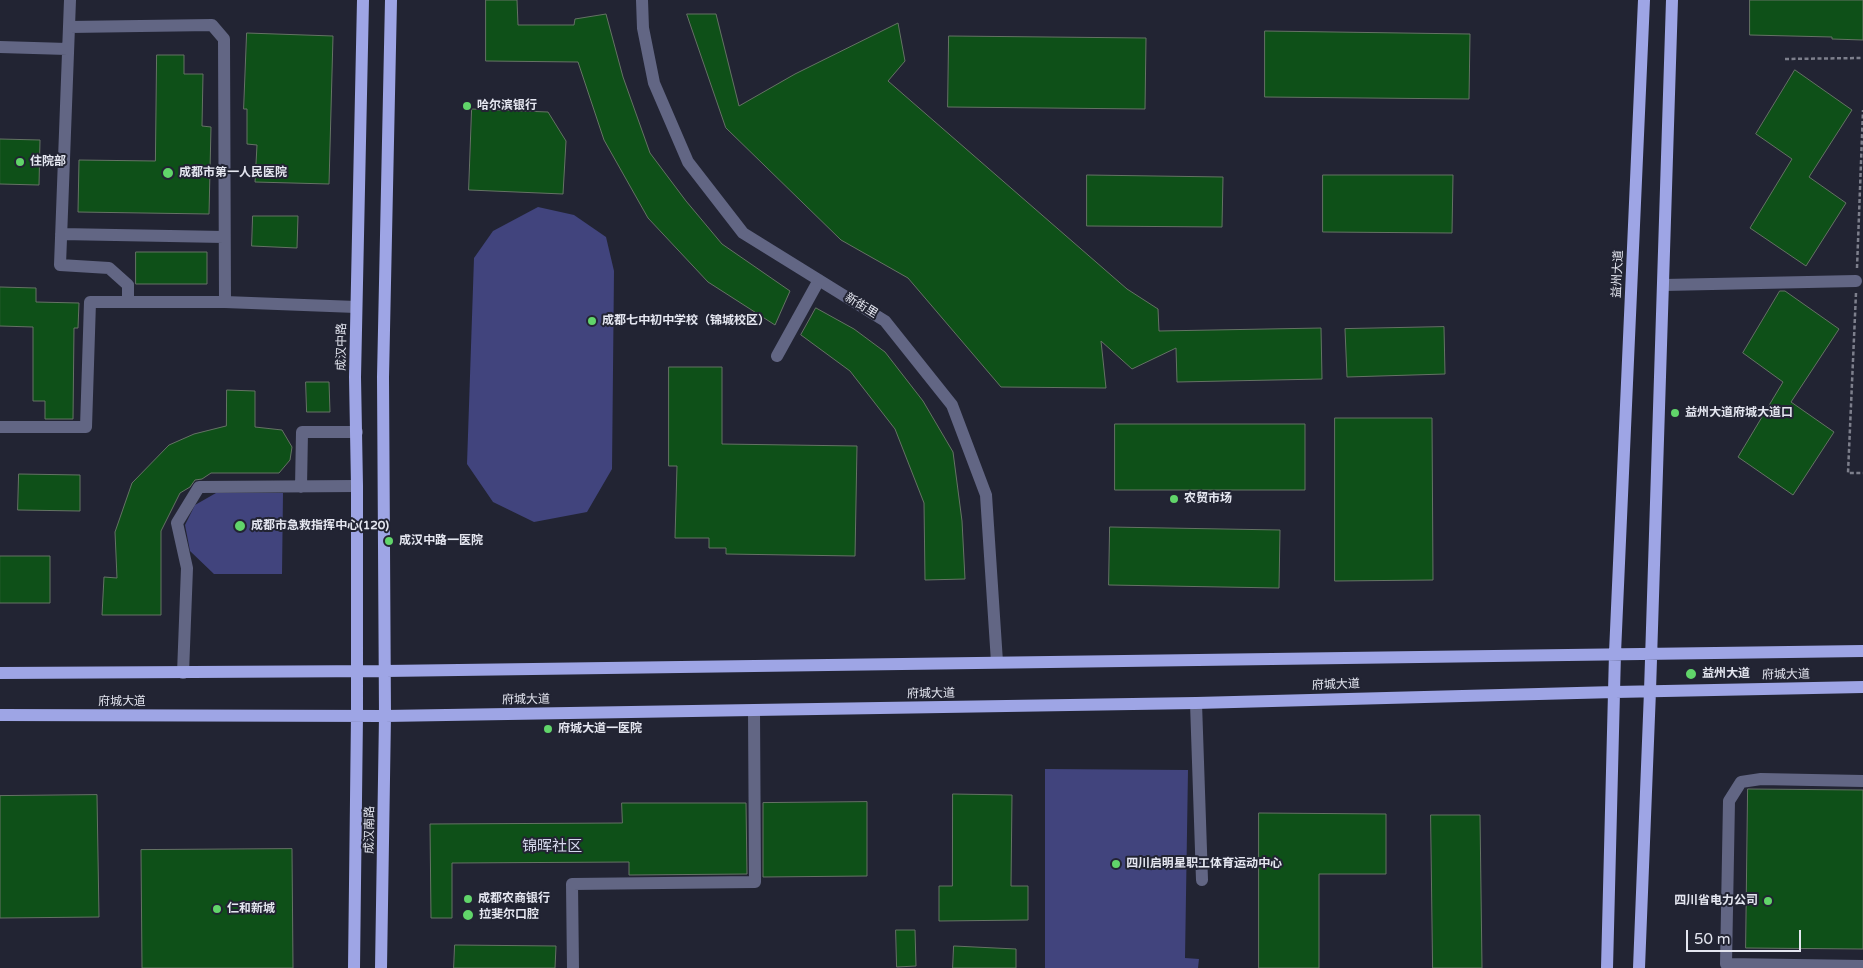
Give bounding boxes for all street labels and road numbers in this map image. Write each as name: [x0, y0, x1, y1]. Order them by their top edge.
street label: 益州大道: [1610, 250, 1626, 298]
street label: 新街里: [842, 290, 880, 322]
street label: 成汉中路: [334, 323, 350, 371]
street label: 府城大道: [1762, 667, 1810, 683]
street label: 府城大道: [1312, 677, 1360, 693]
street label: 府城大道: [907, 686, 955, 702]
street label: 府城大道: [502, 692, 550, 708]
street label: 府城大道: [98, 695, 146, 709]
street label: 成汉南路: [362, 806, 378, 854]

